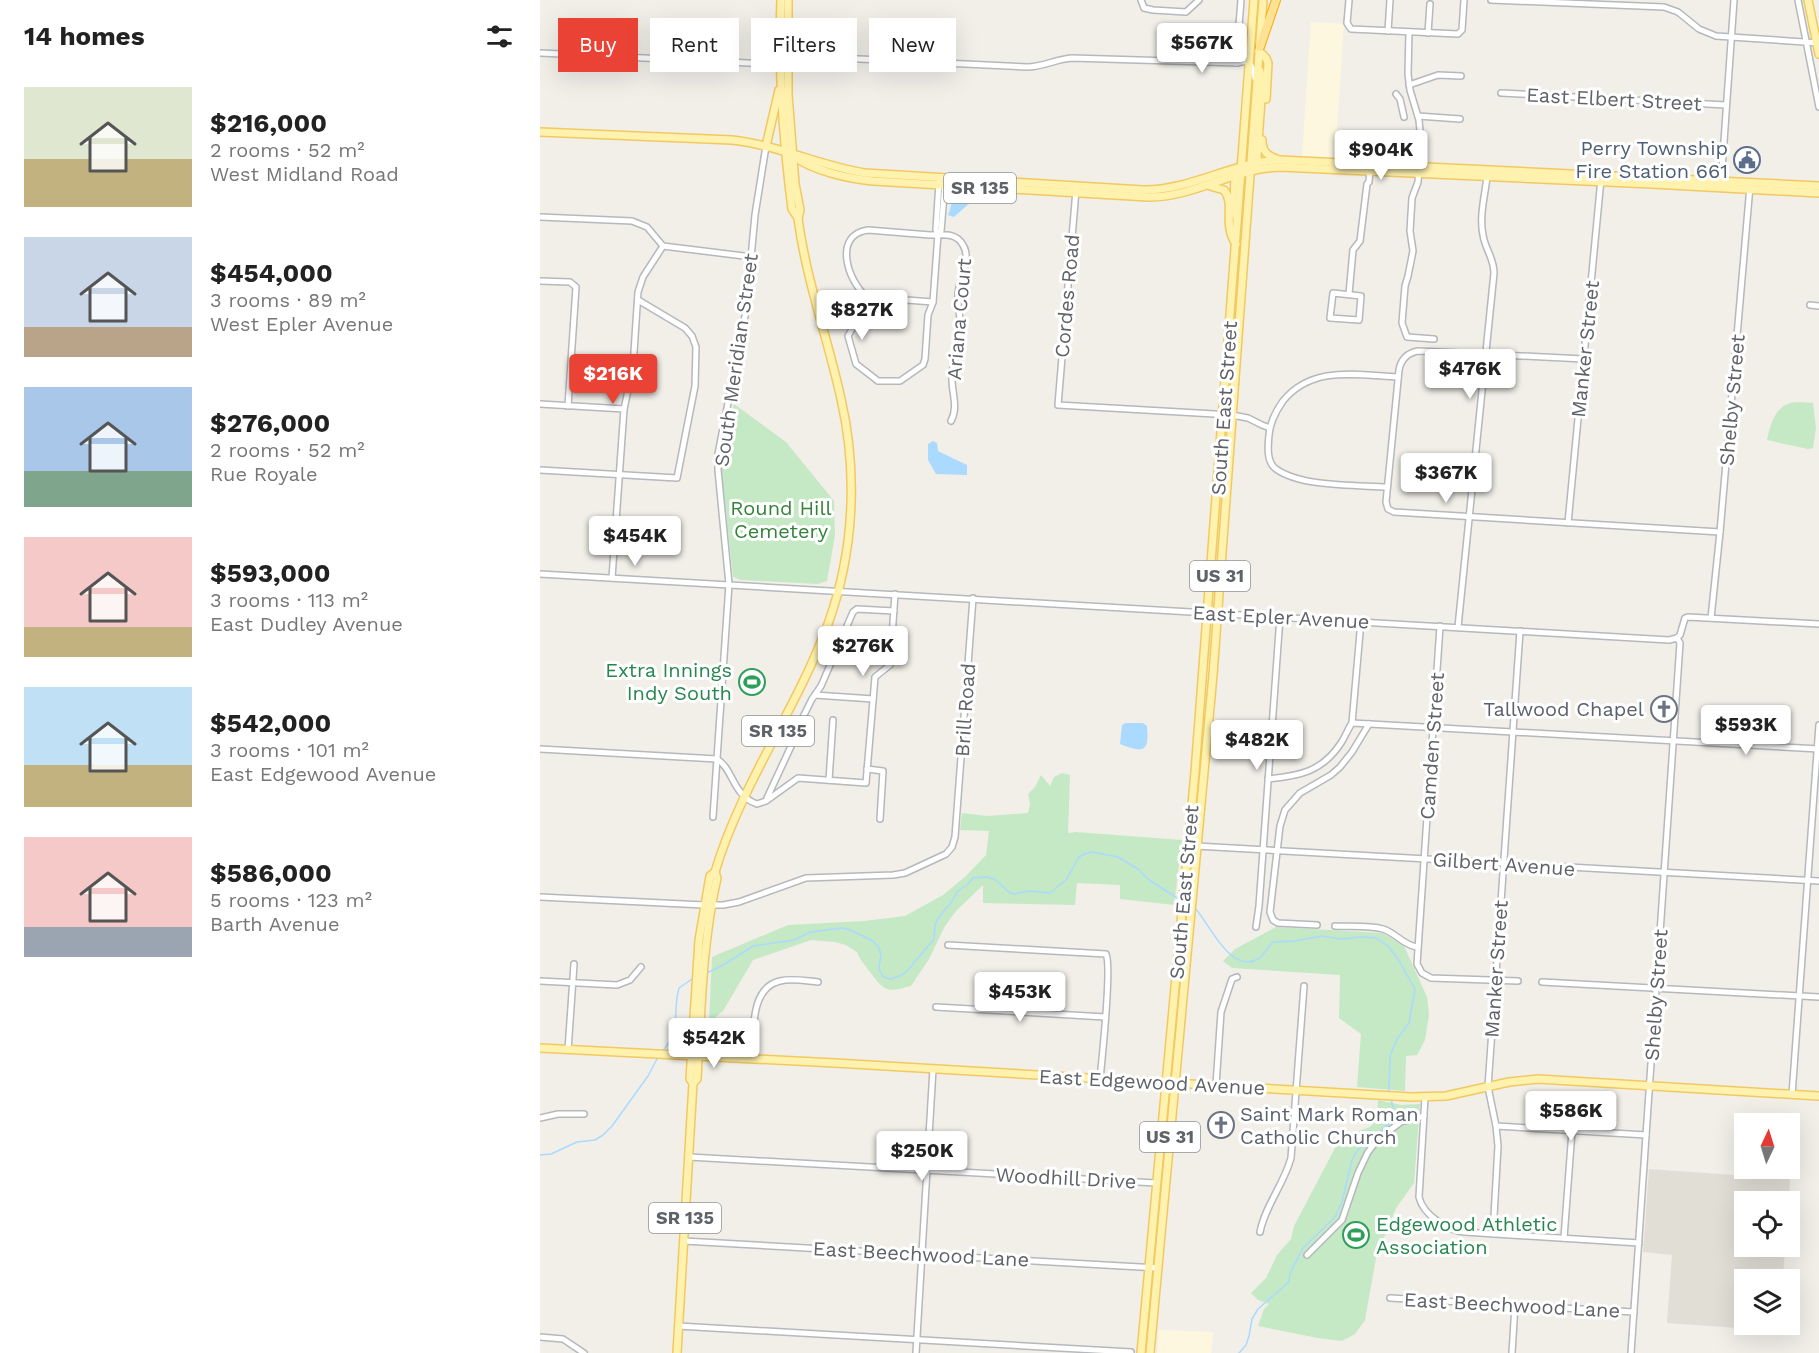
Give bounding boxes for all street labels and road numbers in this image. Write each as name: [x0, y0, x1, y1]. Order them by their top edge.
street label: East Elbert Street: [1526, 82, 1703, 116]
road number: SR 135: [944, 173, 1016, 203]
street label: Cordes Road: [1050, 233, 1084, 359]
street label: South Meridian Street: [709, 251, 763, 468]
street label: Ariana Court: [942, 257, 976, 381]
street label: Manker Street: [1566, 279, 1604, 419]
street label: South East Street: [1206, 319, 1242, 496]
street label: Shelby Street: [1714, 333, 1750, 467]
road number: US 31: [1190, 561, 1250, 591]
street label: East Epler Avenue: [1192, 600, 1370, 634]
street label: Brill Road: [950, 662, 980, 758]
street label: Camden Street: [1415, 671, 1449, 820]
road number: SR 135: [742, 716, 814, 746]
street label: South East Street: [1164, 803, 1204, 980]
street label: Gilbert Avenue: [1432, 847, 1576, 881]
street label: Manker Street: [1479, 899, 1513, 1039]
street label: Shelby Street: [1639, 928, 1673, 1062]
street label: East Edgewood Avenue: [1038, 1064, 1266, 1100]
road number: US 31: [1140, 1122, 1200, 1152]
street label: Woodhill Drive: [995, 1162, 1137, 1194]
road number: SR 135: [649, 1203, 721, 1233]
street label: East Beechwood Lane: [812, 1236, 1030, 1272]
street label: East Beechwood Lane: [1403, 1287, 1621, 1323]

